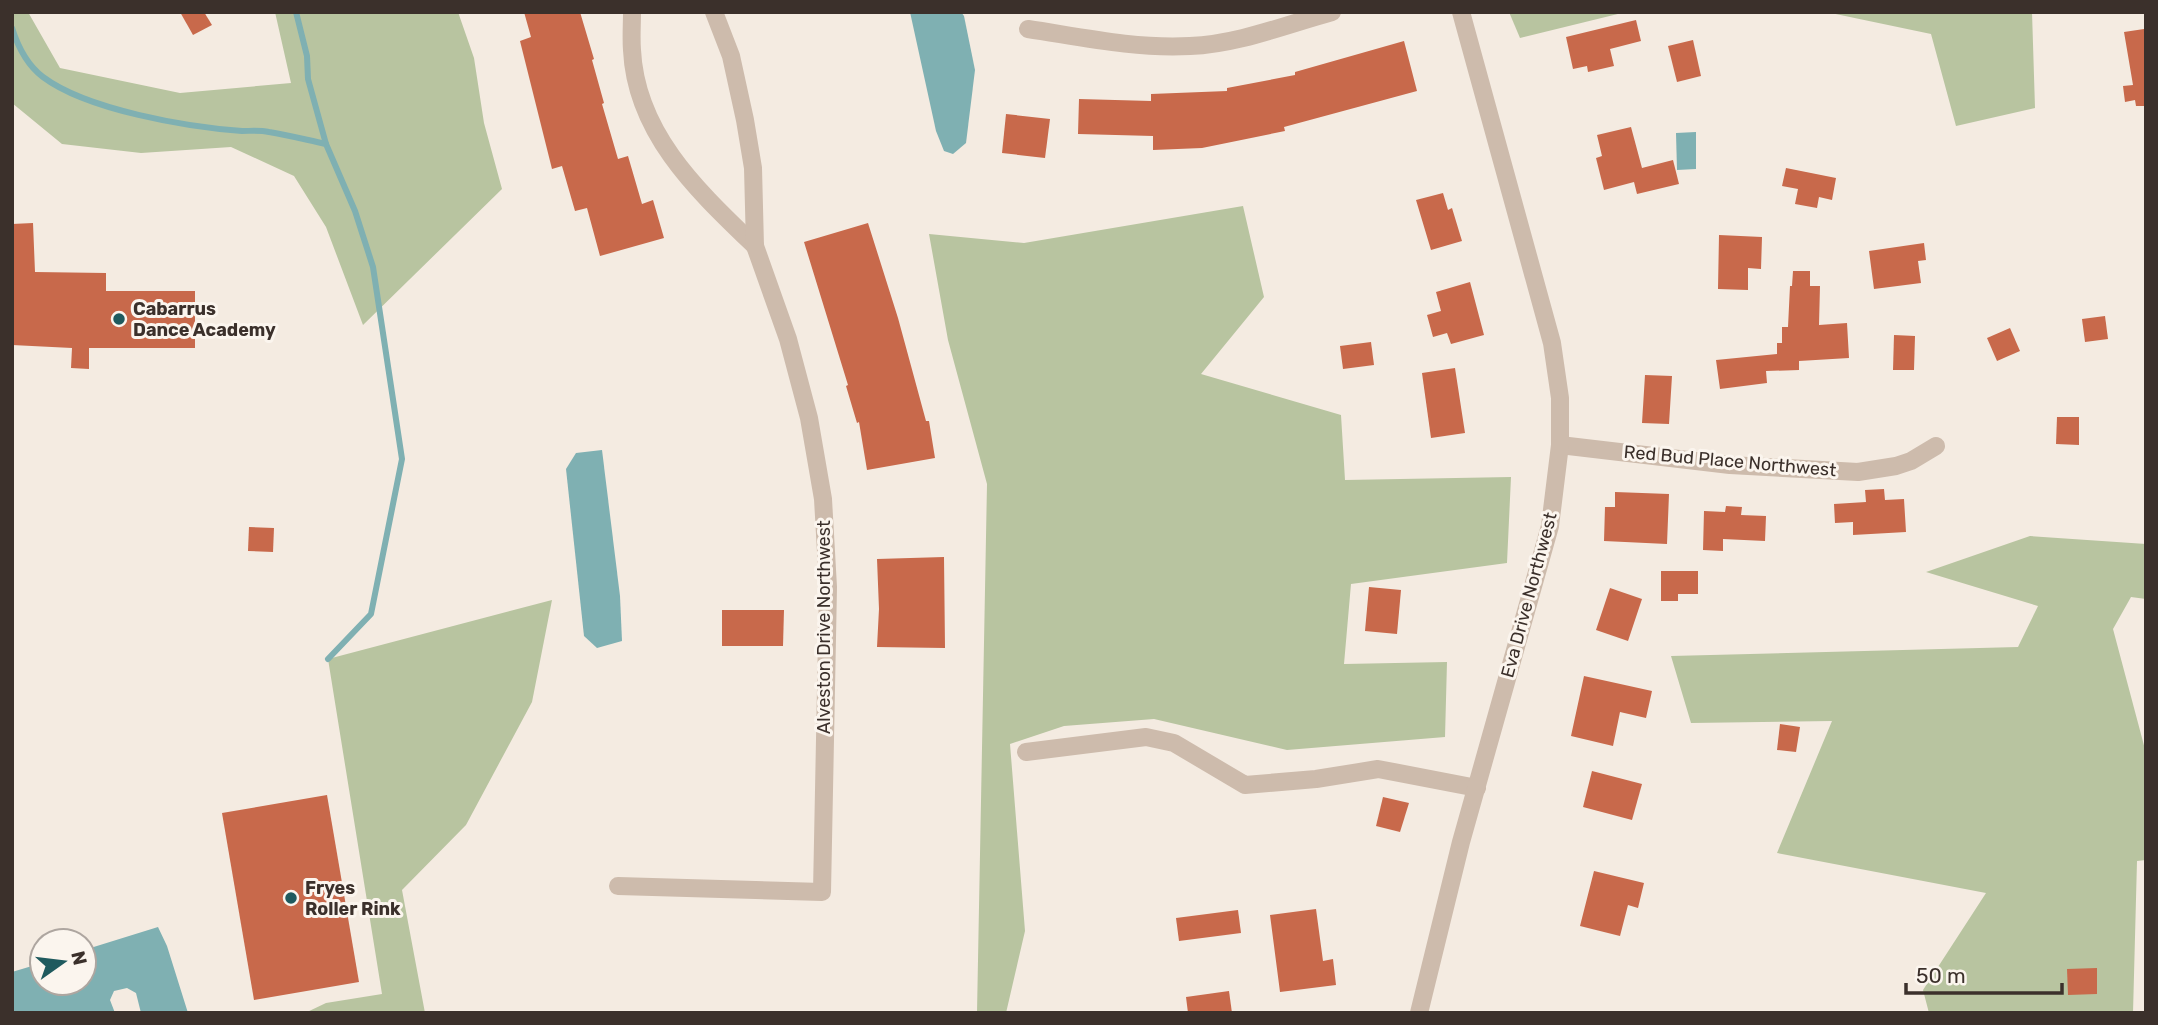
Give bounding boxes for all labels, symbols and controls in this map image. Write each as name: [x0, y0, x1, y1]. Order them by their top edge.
place label: Cabarrus Dance Academy: [133, 298, 276, 341]
marker: Cabarrus Dance Academy: [111, 311, 127, 327]
street label: Red Bud Place Northwest: [1623, 441, 1837, 481]
street label: Eva Drive Northwest: [1496, 510, 1562, 680]
street label: Alveston Drive Northwest: [813, 520, 835, 734]
place label: Fryes Roller Rink: [305, 877, 401, 920]
marker: Fryes Roller Rink: [283, 890, 299, 906]
north arrow: [28, 927, 98, 997]
text: N: [66, 949, 92, 967]
scale bar: [1906, 951, 2062, 995]
text: 50 m: [1916, 963, 1966, 988]

